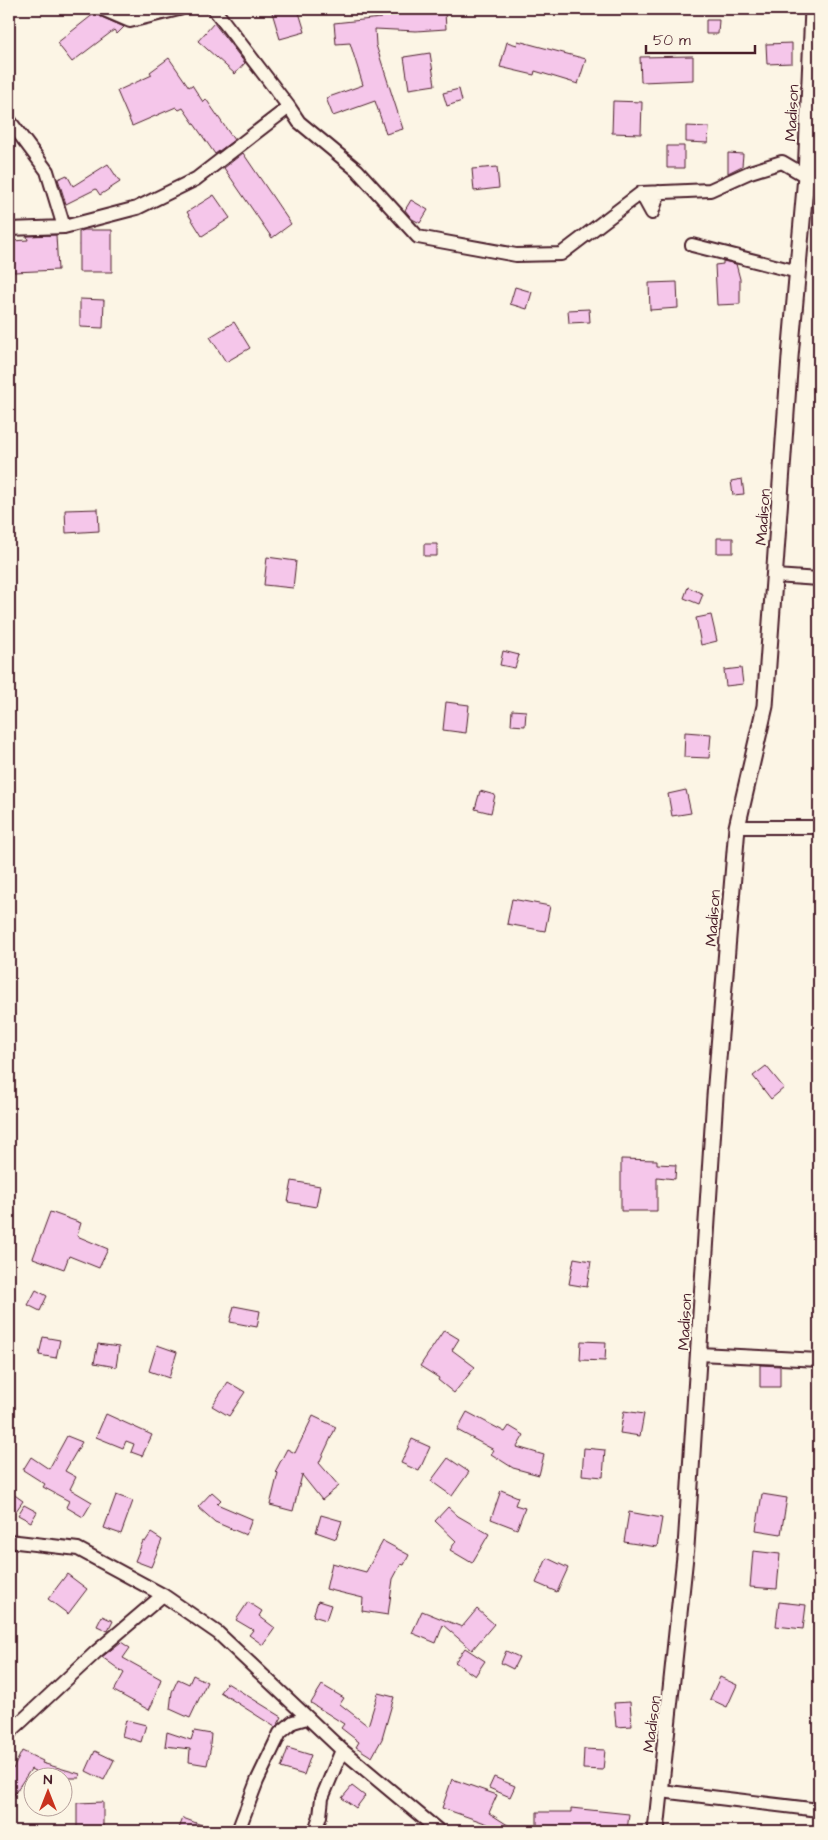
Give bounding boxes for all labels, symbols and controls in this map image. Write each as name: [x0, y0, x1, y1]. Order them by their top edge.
scale bar: [646, 22, 754, 54]
text: 50 m: [653, 30, 691, 51]
street label: Madison: [780, 84, 804, 142]
street label: Madison: [750, 488, 776, 546]
street label: Madison: [700, 889, 726, 947]
street label: Madison: [673, 1293, 697, 1351]
street label: Madison: [638, 1694, 666, 1754]
north arrow: [22, 1768, 72, 1818]
text: N: [44, 1770, 53, 1790]

